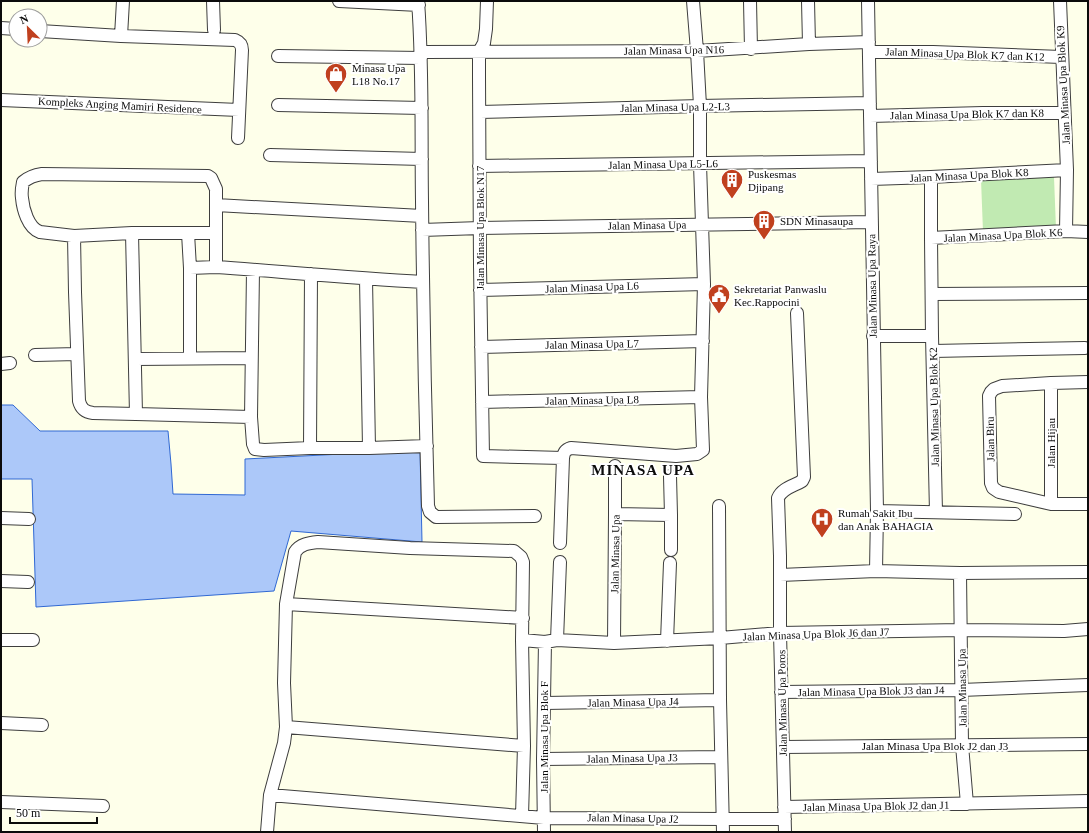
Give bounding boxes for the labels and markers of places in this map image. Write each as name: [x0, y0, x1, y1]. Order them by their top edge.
shop icon: Minasa Upa L18 No.17: [323, 61, 349, 94]
place label: Minasa Upa L18 No.17: [352, 62, 406, 87]
building icon: Puskesmas Djipang: [719, 167, 745, 200]
place label: Puskesmas Djipang: [748, 168, 796, 193]
building icon: SDN Minasaupa: [751, 208, 777, 241]
place label: SDN Minasaupa: [780, 215, 853, 227]
public building icon: Sekretariat Panwaslu Kec.Rappocini: [706, 282, 732, 315]
place label: Sekretariat Panwaslu Kec.Rappocini: [734, 283, 827, 308]
hospital icon: Rumah Sakit Ibu dan Anak BAHAGIA: [809, 506, 835, 539]
place label: Rumah Sakit Ibu dan Anak BAHAGIA: [838, 507, 933, 532]

